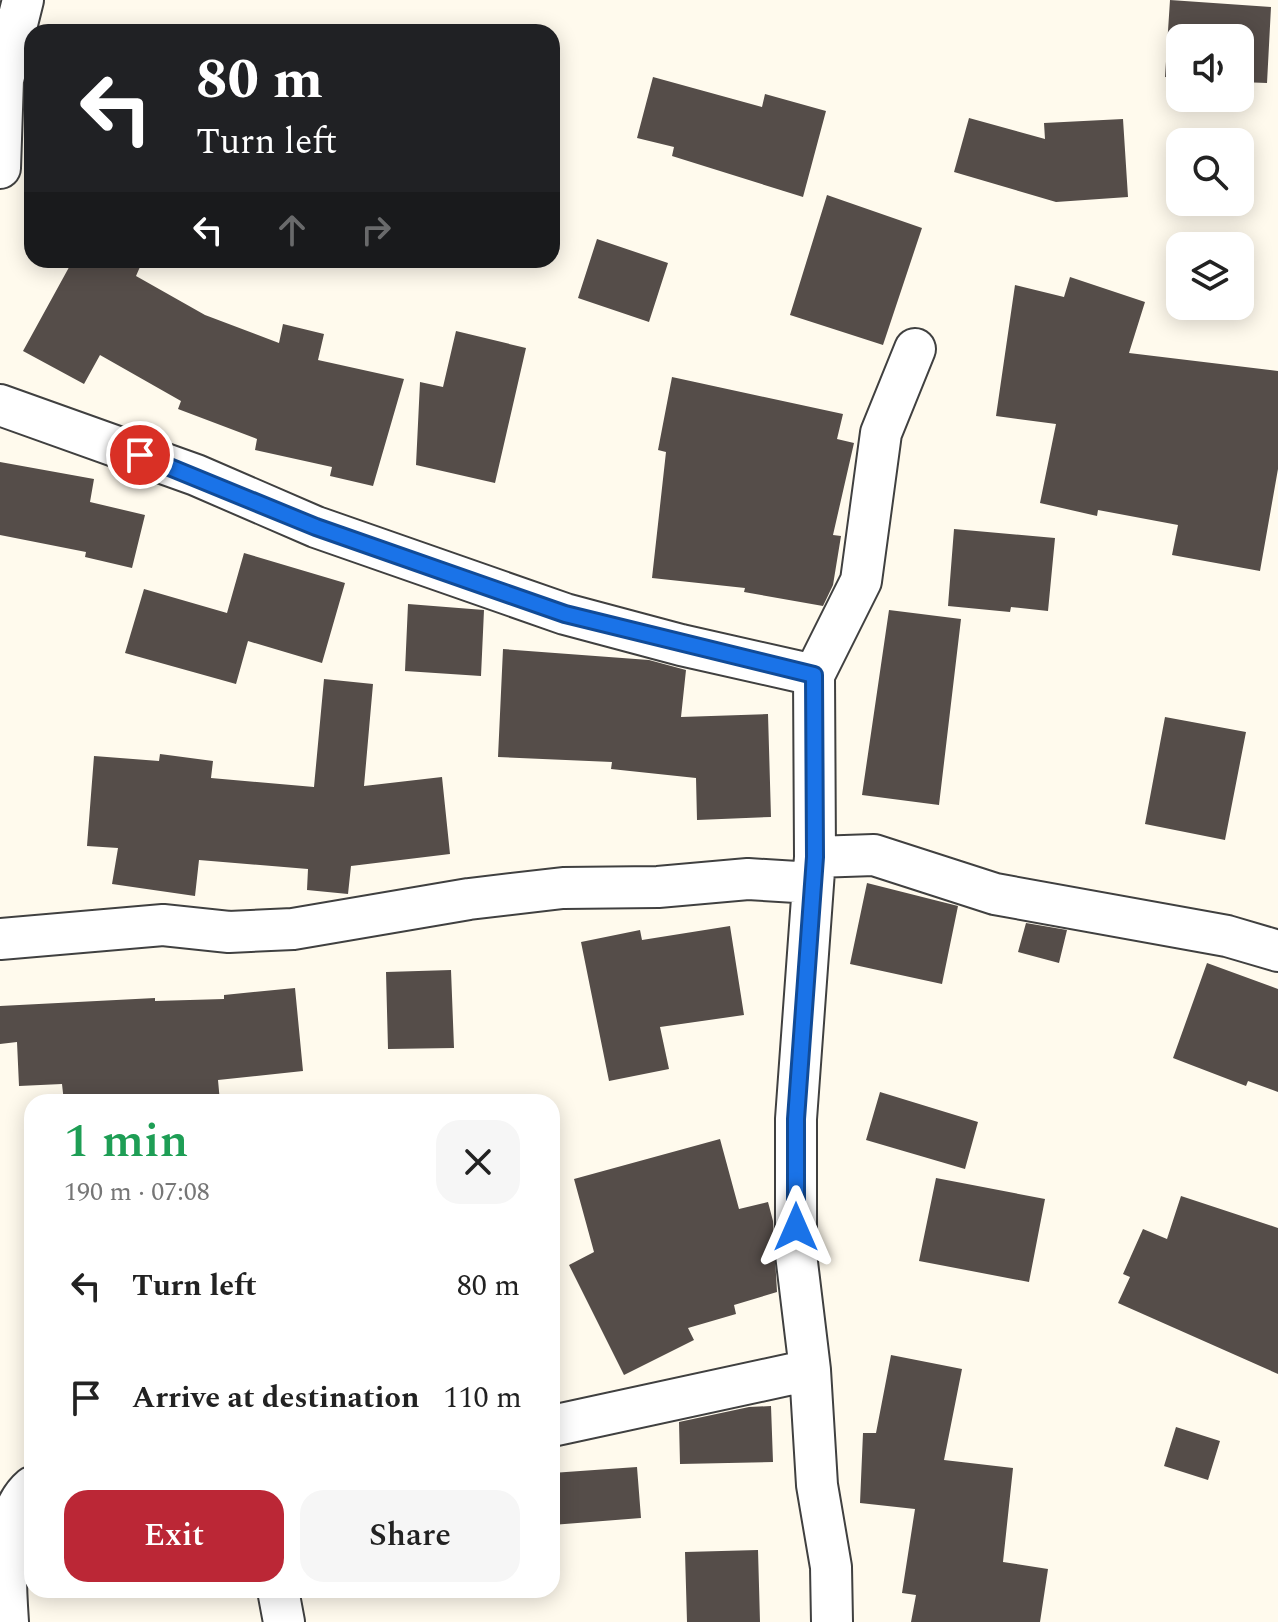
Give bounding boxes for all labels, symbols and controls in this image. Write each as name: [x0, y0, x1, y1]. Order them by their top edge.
map controls: [1166, 24, 1254, 320]
button: sound: [1166, 24, 1254, 112]
text: 80 m: [196, 38, 323, 123]
icon: left: [64, 56, 168, 160]
text: Turn left: [196, 115, 337, 170]
button: search: [1166, 128, 1254, 216]
icon: left: [186, 208, 230, 252]
icon: ahead: [270, 208, 314, 252]
icon: right: [354, 208, 398, 252]
button: layers: [1166, 232, 1254, 320]
pin: [106, 421, 174, 489]
icon: arrive: [118, 433, 162, 477]
text: 1 min: [64, 1105, 189, 1178]
button: close: [436, 1120, 520, 1204]
text: 190 m · 07:08: [64, 1172, 210, 1212]
position arrow: [754, 1185, 838, 1269]
text: Turn left: [132, 1263, 257, 1309]
text: 80 m: [457, 1263, 520, 1309]
icon: left: [64, 1264, 108, 1308]
text: Arrive at destination: [132, 1375, 419, 1421]
text: 110 m: [443, 1375, 522, 1421]
icon: arrive: [64, 1376, 108, 1420]
button: Exit: [64, 1490, 284, 1582]
button: Share: [300, 1490, 520, 1582]

